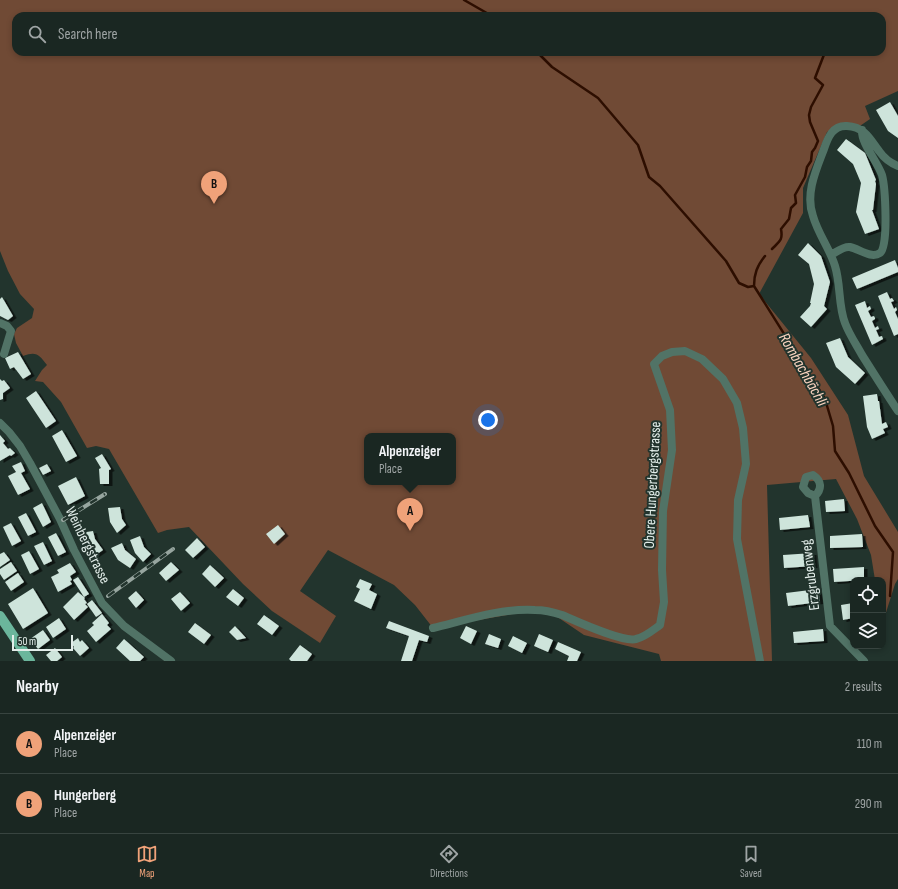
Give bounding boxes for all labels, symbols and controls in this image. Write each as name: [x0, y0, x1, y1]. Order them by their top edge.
search box: [12, 12, 886, 56]
icon: search: [26, 23, 48, 45]
text: Search here: [58, 25, 118, 44]
pin: B: [201, 171, 227, 204]
water label: Rombachbächli: [774, 330, 832, 411]
your location: [478, 410, 498, 430]
street label: Obere Hungerbergstrasse: [640, 421, 665, 549]
popup: [364, 433, 456, 485]
text: Alpenzeiger: [379, 442, 441, 461]
text: Place: [379, 461, 402, 477]
pin: A: [397, 498, 423, 531]
street label: Weinbergstrasse: [61, 504, 114, 587]
street label: Erzgrubenweg: [797, 538, 824, 612]
map controls: [850, 577, 886, 649]
button: locate: [850, 577, 886, 613]
button: layers: [850, 613, 886, 649]
scale bar: [12, 633, 73, 652]
text: 50 m: [18, 635, 36, 648]
text: Nearby: [16, 677, 59, 697]
text: 2 results: [845, 679, 882, 695]
text: Alpenzeiger: [54, 726, 116, 745]
text: A: [26, 736, 32, 752]
text: 110 m: [857, 736, 882, 752]
text: Place: [54, 745, 77, 761]
text: Hungerberg: [54, 786, 116, 805]
text: B: [26, 796, 32, 812]
text: 290 m: [855, 796, 882, 812]
text: Place: [54, 805, 77, 821]
tab: Map: [136, 843, 158, 880]
tab: Directions: [430, 843, 468, 880]
tab: Saved: [740, 843, 762, 880]

